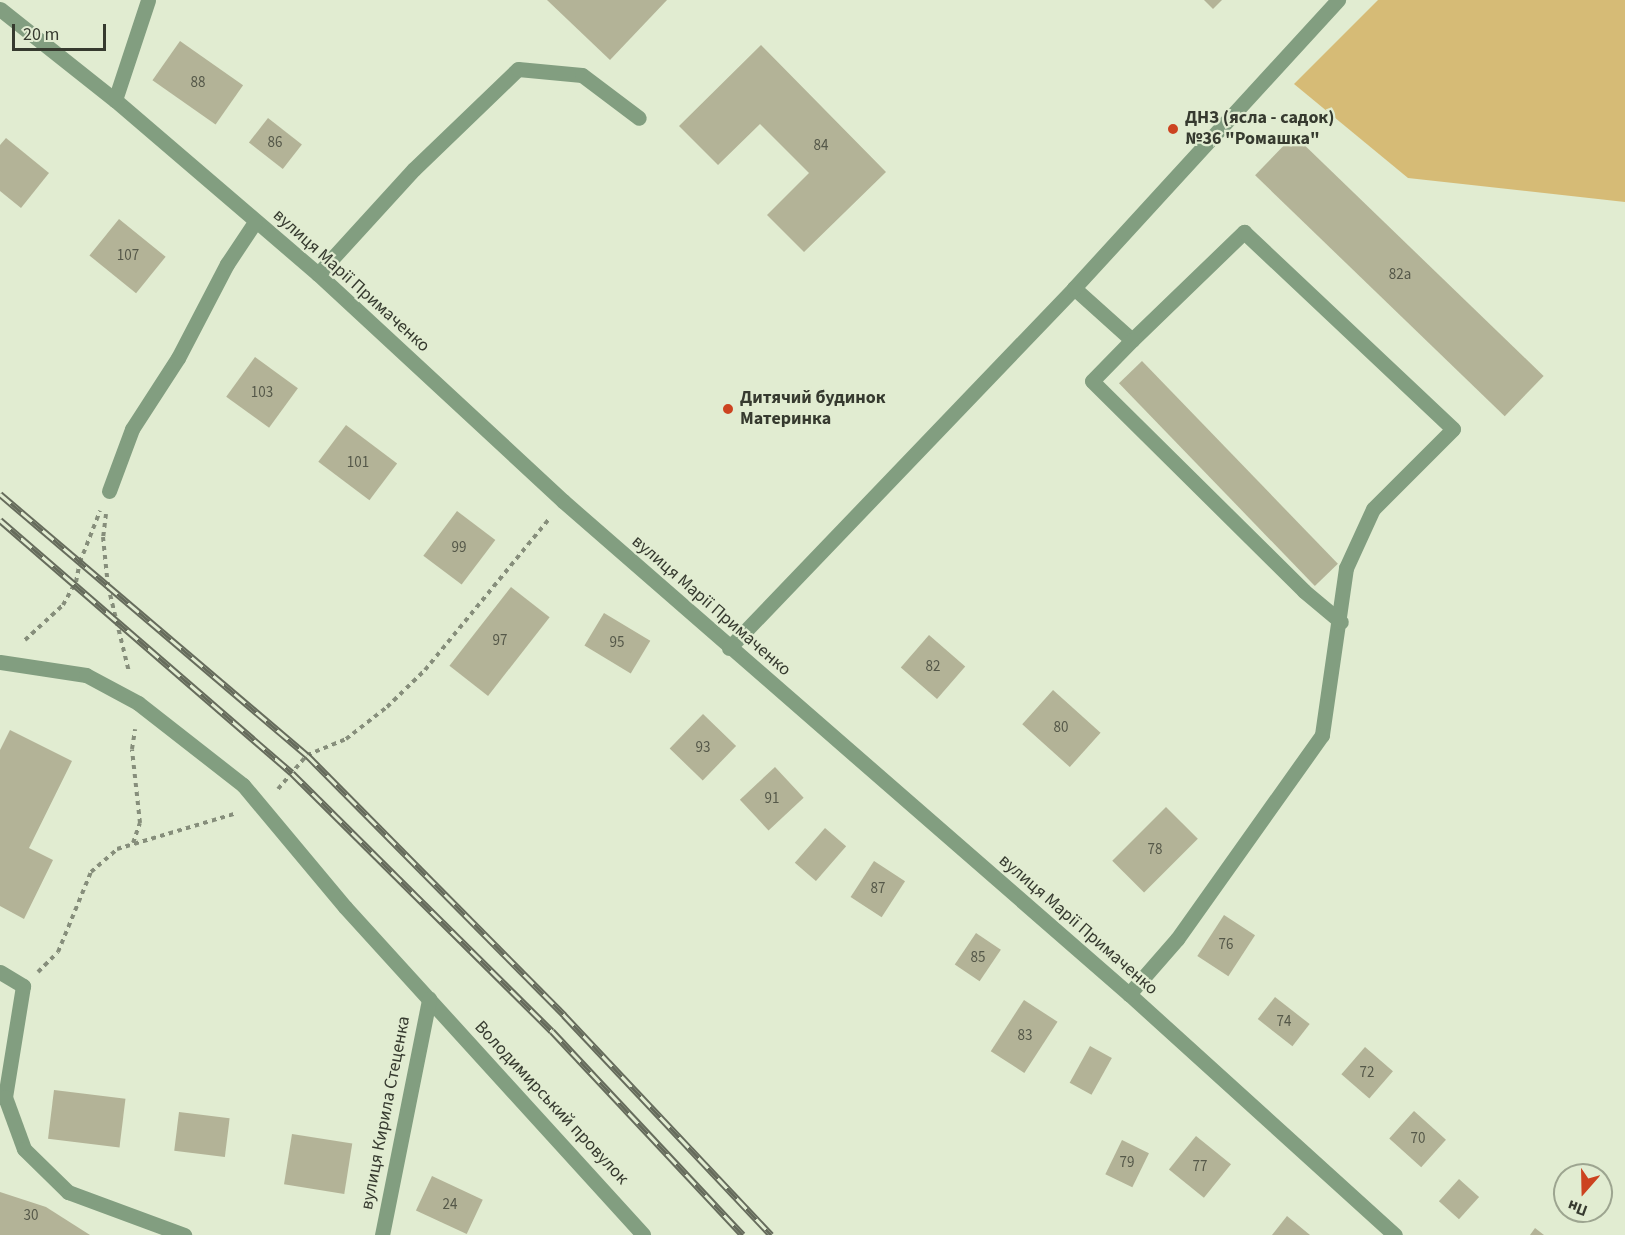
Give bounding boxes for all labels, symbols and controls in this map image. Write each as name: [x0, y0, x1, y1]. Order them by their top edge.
scale bar: [15, 12, 110, 50]
text: 20 m: [23, 22, 59, 47]
house number: 88: [191, 74, 205, 92]
place label: ДНЗ (ясла - садок) №36 "Ромашка": [1185, 108, 1334, 150]
marker: ДНЗ (ясла - садок) №36 "Ромашка": [1166, 122, 1180, 136]
house number: 86: [268, 134, 282, 152]
house number: 84: [814, 137, 828, 155]
street label: вулиця Марії Примаченко: [268, 205, 434, 357]
house number: 107: [117, 247, 139, 265]
house number: 82а: [1389, 266, 1411, 284]
house number: 103: [251, 384, 273, 402]
place label: Дитячий будинок Материнка: [740, 388, 886, 430]
marker: Дитячий будинок Материнка: [721, 402, 735, 416]
house number: 101: [347, 454, 369, 472]
street label: вулиця Марії Примаченко: [627, 531, 795, 681]
house number: 99: [452, 539, 466, 557]
house number: 97: [493, 632, 507, 650]
house number: 95: [610, 634, 624, 652]
house number: 82: [926, 658, 940, 676]
house number: 80: [1054, 719, 1068, 737]
house number: 93: [696, 739, 710, 757]
house number: 91: [765, 790, 779, 808]
house number: 78: [1148, 841, 1162, 859]
street label: вулиця Марії Примаченко: [994, 850, 1162, 1000]
house number: 87: [871, 880, 885, 898]
house number: 76: [1219, 936, 1233, 954]
house number: 85: [971, 949, 985, 967]
house number: 74: [1277, 1013, 1291, 1031]
street label: вулиця Кирила Стеценка: [357, 1014, 415, 1212]
street label: Володимирський провулок: [469, 1017, 633, 1189]
house number: 83: [1018, 1027, 1032, 1045]
house number: 72: [1360, 1064, 1374, 1082]
house number: 70: [1411, 1130, 1425, 1148]
house number: 79: [1120, 1154, 1134, 1172]
house number: 77: [1193, 1158, 1207, 1176]
north arrow: [1553, 1163, 1613, 1223]
text: Пн: [1564, 1194, 1591, 1222]
house number: 24: [443, 1196, 457, 1214]
house number: 30: [24, 1207, 38, 1225]

